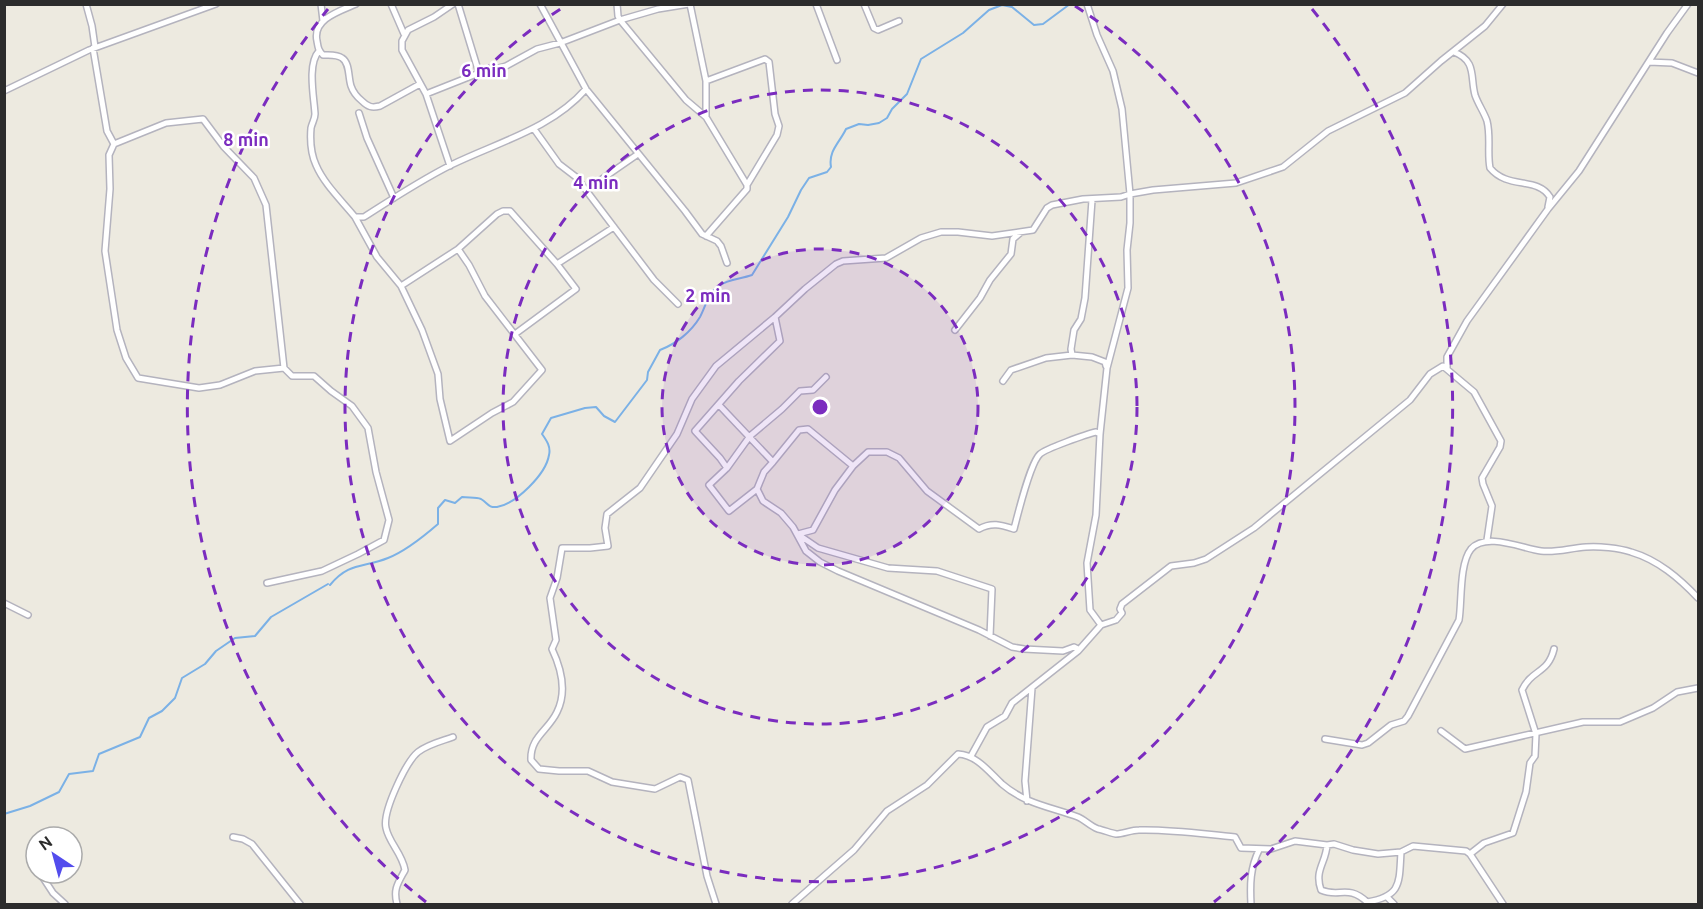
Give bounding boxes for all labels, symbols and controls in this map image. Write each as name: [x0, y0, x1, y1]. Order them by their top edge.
text: 6 min: [461, 60, 507, 80]
text: 8 min: [223, 129, 269, 149]
text: 4 min: [573, 172, 619, 192]
text: 2 min: [685, 285, 731, 305]
centre of rings: [810, 397, 830, 417]
north arrow: [24, 825, 84, 885]
text: N: [35, 832, 55, 854]

